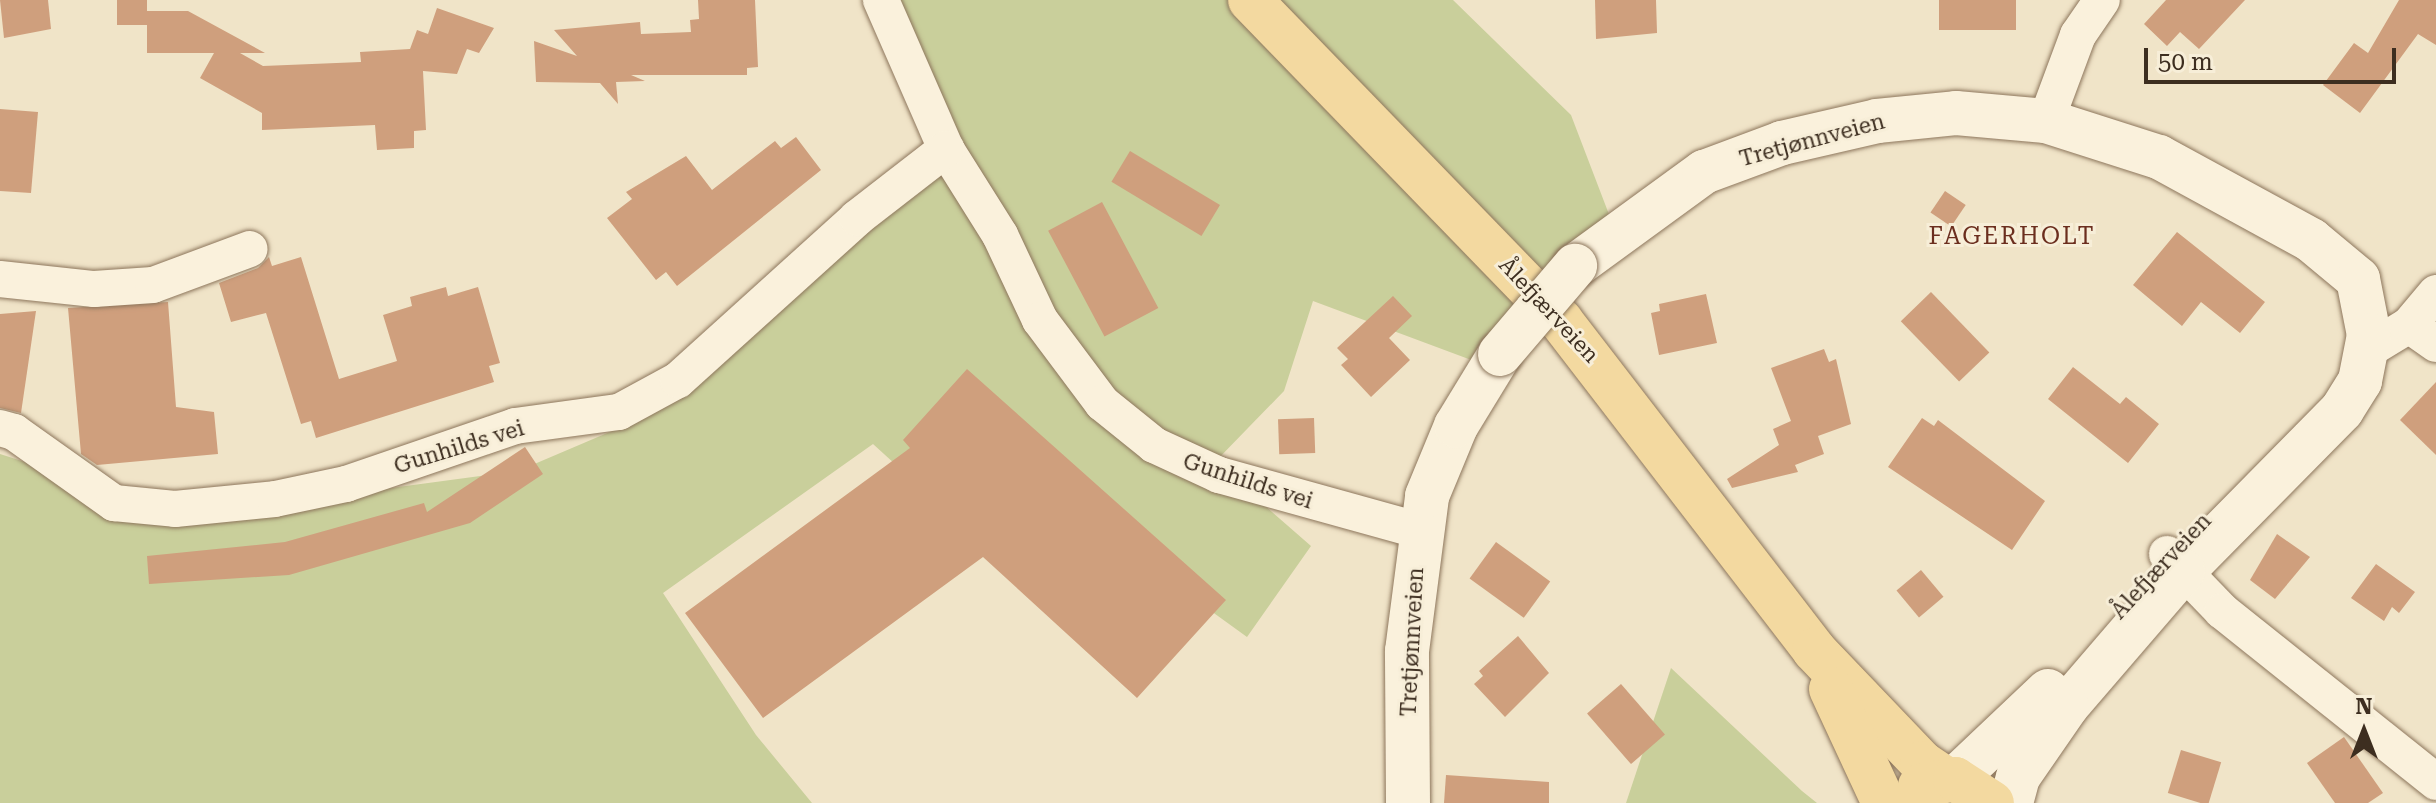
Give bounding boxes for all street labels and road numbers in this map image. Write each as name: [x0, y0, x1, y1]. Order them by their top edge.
street label: Tretjønnveien: [1736, 108, 1888, 172]
street label: Ålefjærveien: [1493, 252, 1605, 368]
street label: Gunhilds vei: [391, 415, 527, 479]
street label: Gunhilds vei: [1180, 448, 1316, 514]
street label: Ålefjærveien: [2105, 508, 2217, 624]
street label: Tretjønnveien: [1395, 567, 1429, 717]

